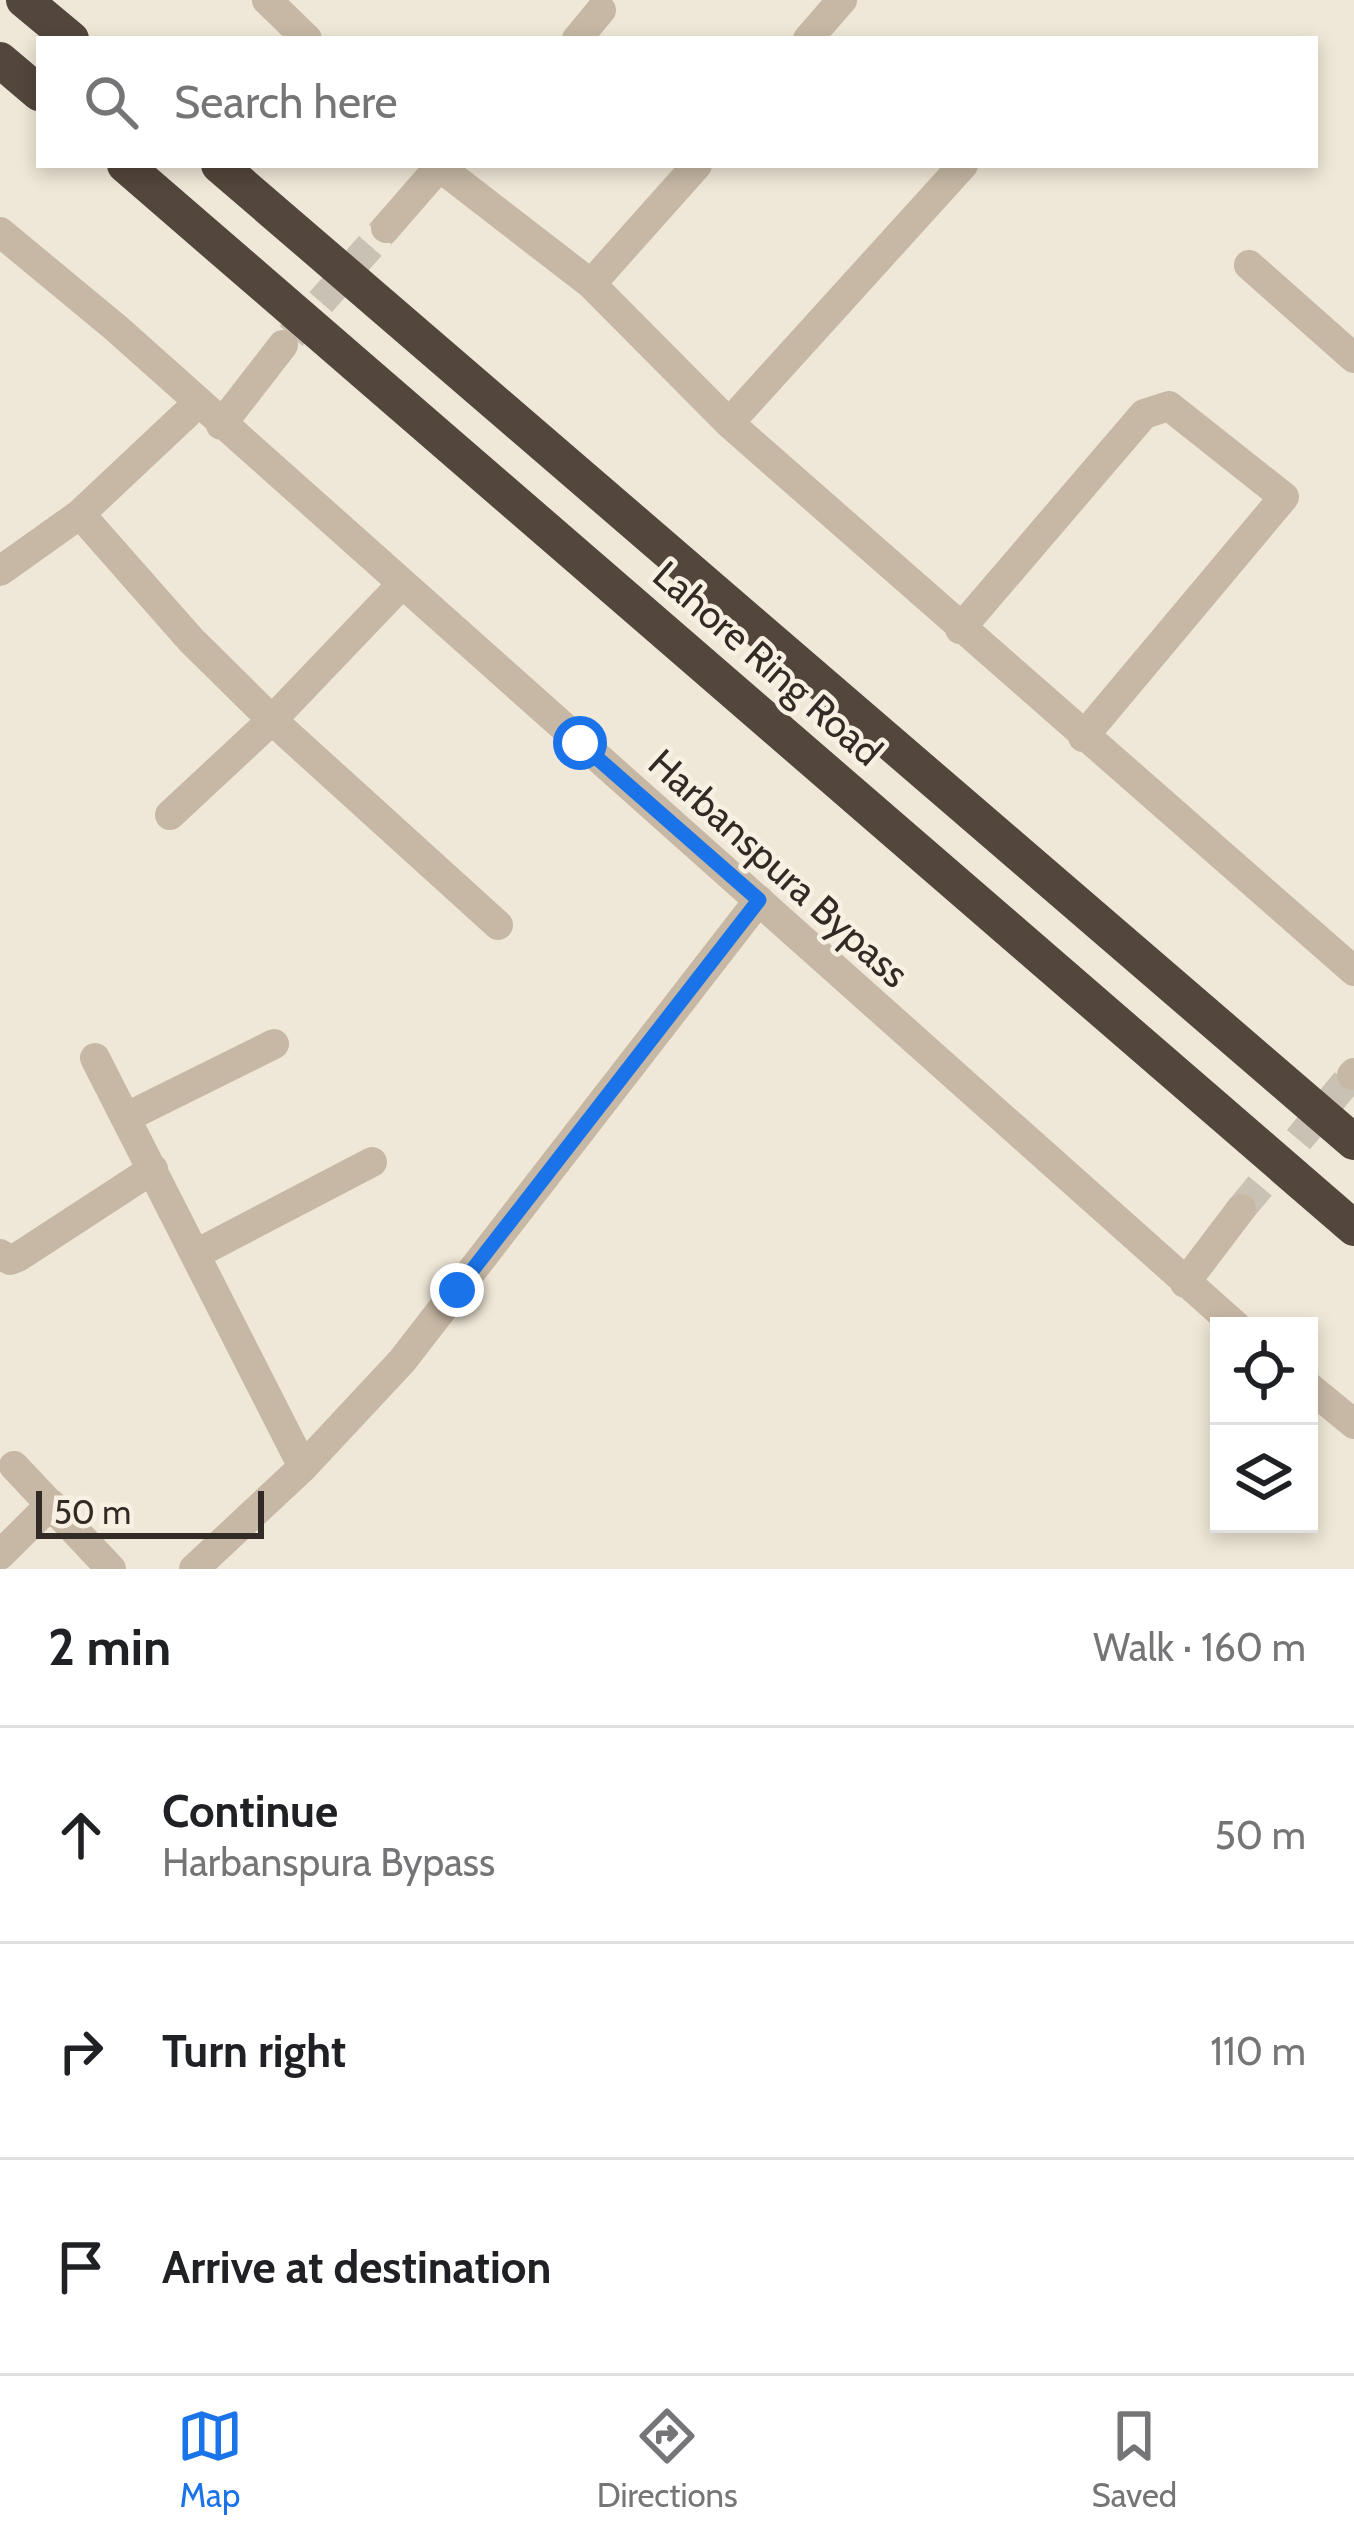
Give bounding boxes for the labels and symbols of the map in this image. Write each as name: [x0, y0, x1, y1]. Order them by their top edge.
street label: Lahore Ring Road: [644, 551, 892, 775]
route start: [553, 716, 607, 770]
street label: Harbanspura Bypass: [639, 739, 919, 997]
route end: [430, 1263, 484, 1317]
scale bar: [36, 1485, 264, 1538]

